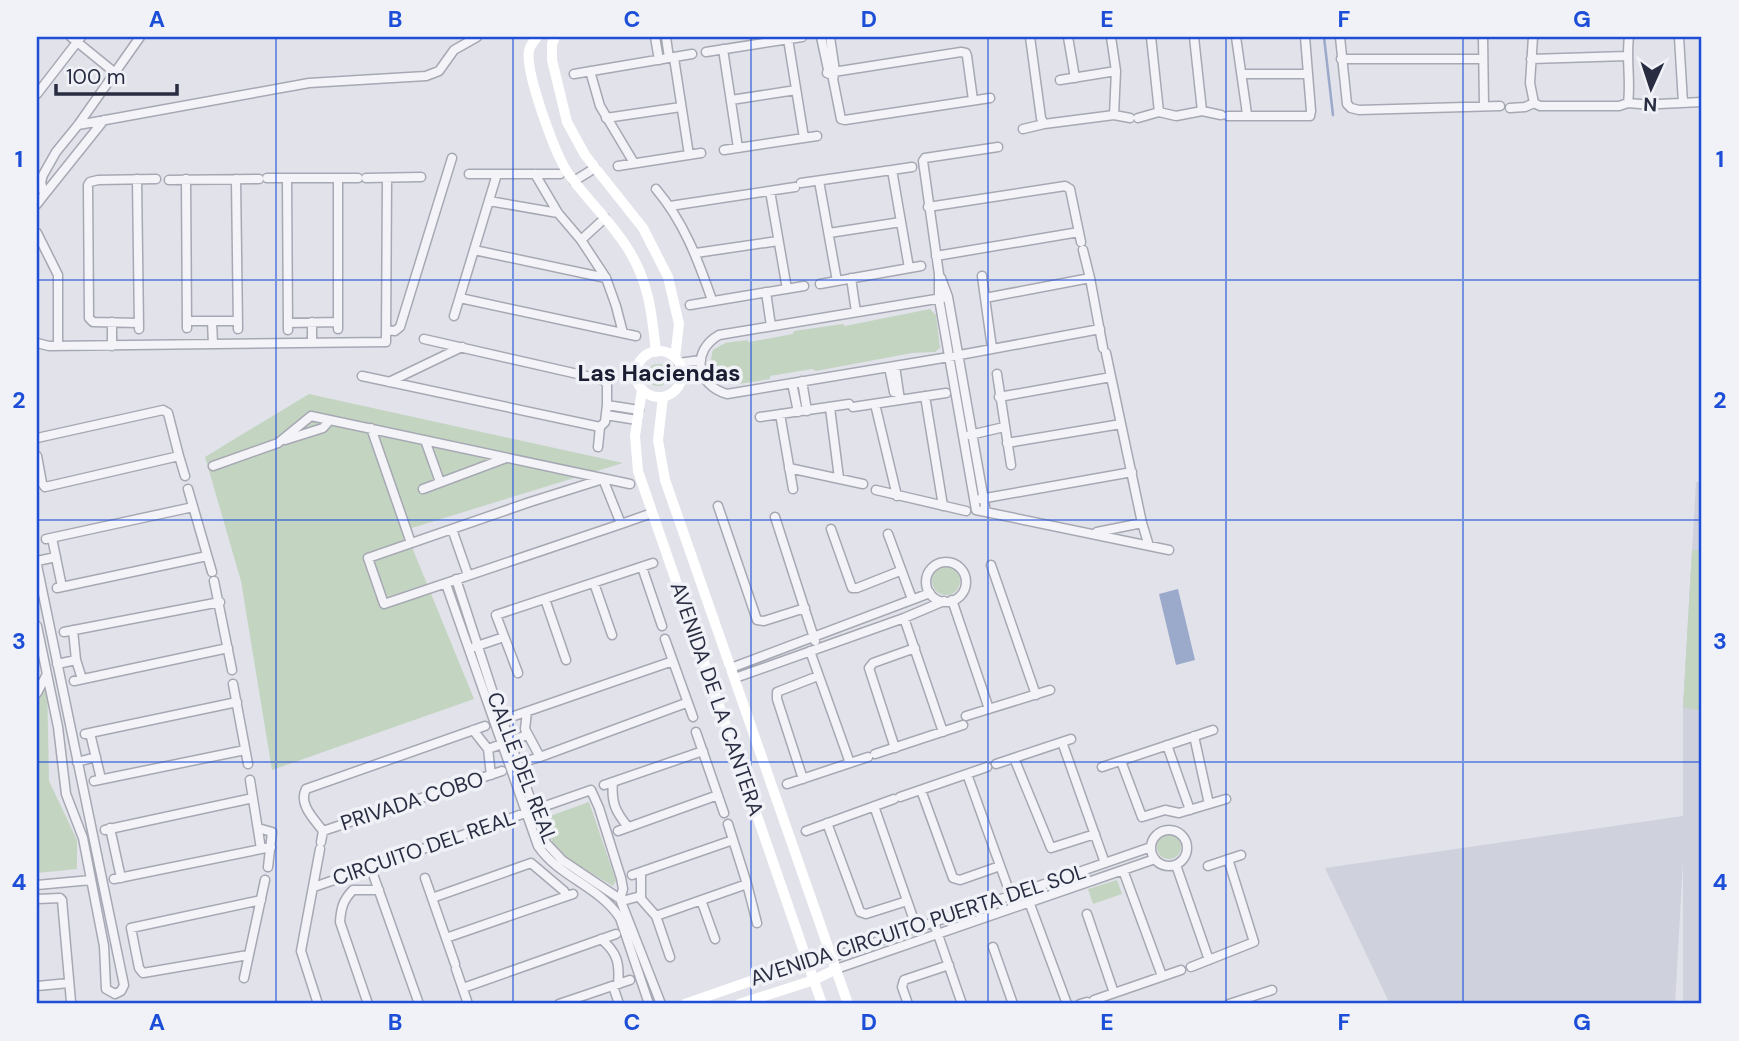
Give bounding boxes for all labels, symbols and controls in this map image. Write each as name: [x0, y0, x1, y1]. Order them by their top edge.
text: A: [149, 4, 165, 34]
text: B: [388, 4, 402, 34]
text: C: [624, 4, 640, 34]
text: D: [861, 4, 877, 34]
text: E: [1100, 4, 1114, 34]
text: F: [1338, 4, 1351, 34]
text: G: [1573, 4, 1591, 34]
scale bar: [56, 52, 177, 96]
north arrow: [1616, 52, 1686, 122]
text: 100 m: [66, 63, 126, 91]
text: N: [1643, 92, 1658, 117]
text: 1: [15, 144, 23, 174]
text: 1: [1716, 144, 1724, 174]
district label: Las Haciendas: [578, 358, 740, 388]
text: 2: [12, 385, 26, 415]
text: 2: [1713, 385, 1727, 415]
street label: AVENIDA DE LA CANTERA: [664, 578, 770, 820]
text: 3: [12, 626, 26, 656]
text: 3: [1713, 626, 1727, 656]
street label: CALLE DEL REAL: [480, 688, 564, 848]
street label: PRIVADA COBO: [337, 765, 487, 837]
street label: CIRCUITO DEL REAL: [329, 804, 519, 892]
street label: AVENIDA CIRCUITO PUERTA DEL SOL: [746, 857, 1090, 993]
text: 4: [12, 867, 27, 897]
text: 4: [1713, 867, 1728, 897]
text: A: [149, 1007, 165, 1037]
text: B: [388, 1007, 402, 1037]
text: C: [624, 1007, 640, 1037]
text: D: [861, 1007, 877, 1037]
text: E: [1100, 1007, 1114, 1037]
text: F: [1338, 1007, 1351, 1037]
text: G: [1573, 1007, 1591, 1037]

